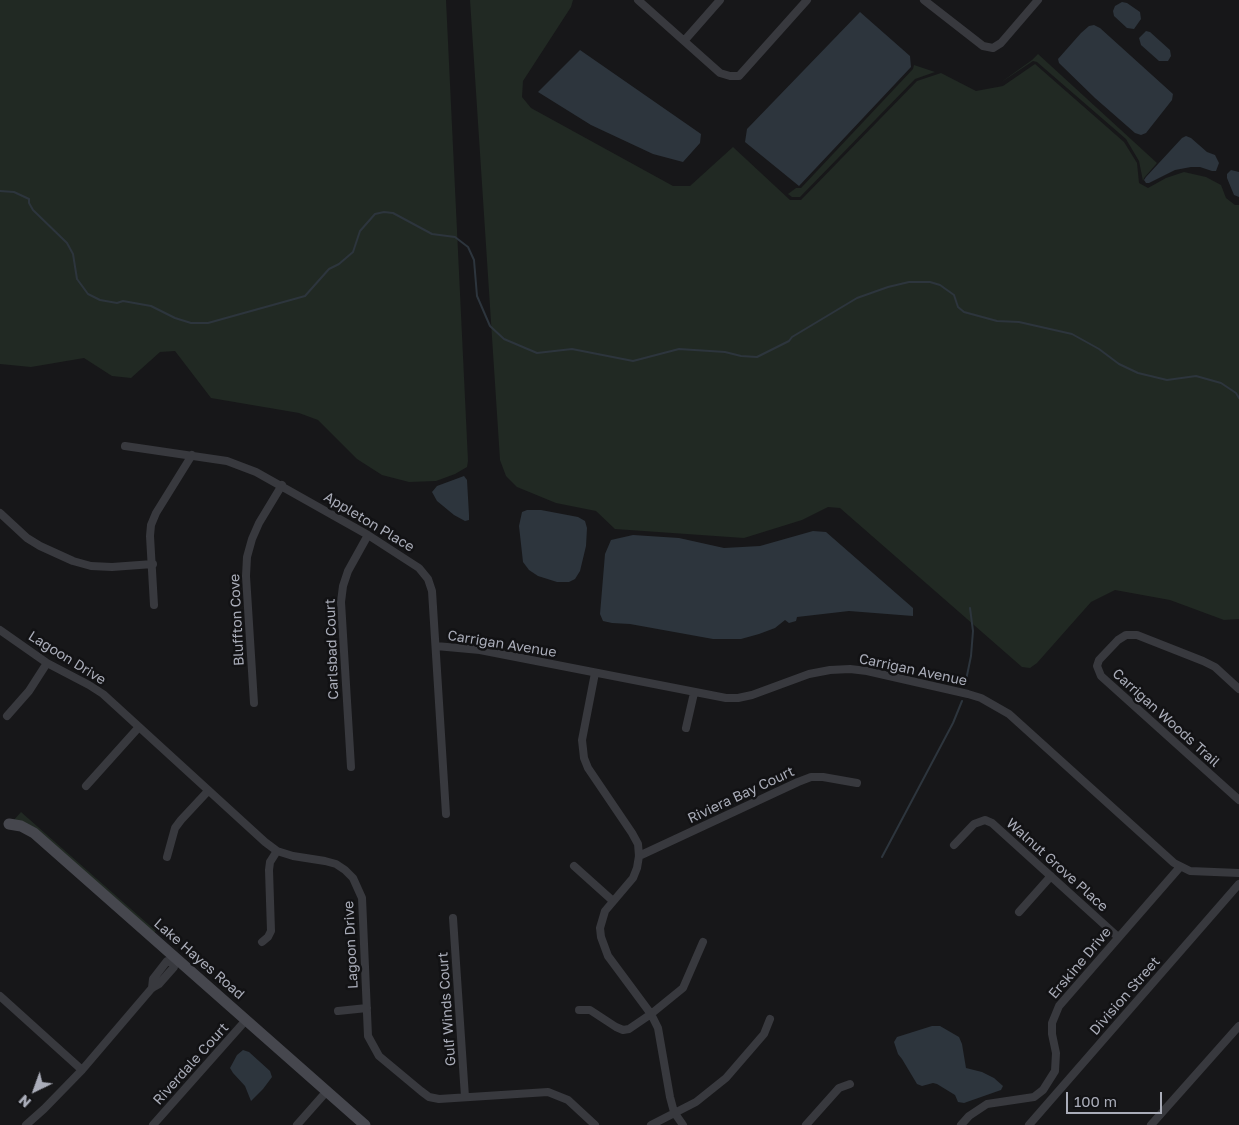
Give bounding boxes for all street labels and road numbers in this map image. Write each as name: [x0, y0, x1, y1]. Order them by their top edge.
street label: Appleton Place: [321, 488, 417, 556]
street label: Bluffton Cove: [226, 573, 248, 667]
street label: Carlsbad Court: [322, 598, 342, 700]
street label: Lagoon Drive: [25, 627, 109, 689]
street label: Carrigan Avenue: [446, 627, 558, 661]
street label: Carrigan Avenue: [857, 650, 969, 690]
street label: Carrigan Woods Trail: [1109, 665, 1223, 771]
street label: Riviera Bay Court: [685, 763, 797, 827]
street label: Walnut Grove Place: [1003, 815, 1111, 915]
street label: Lagoon Drive: [340, 900, 362, 990]
street label: Lake Hayes Road: [150, 915, 248, 1003]
street label: Erskine Drive: [1045, 924, 1115, 1002]
street label: Gulf Winds Court: [435, 951, 459, 1067]
street label: Division Street: [1086, 953, 1164, 1039]
street label: Riverdale Court: [150, 1020, 232, 1108]

